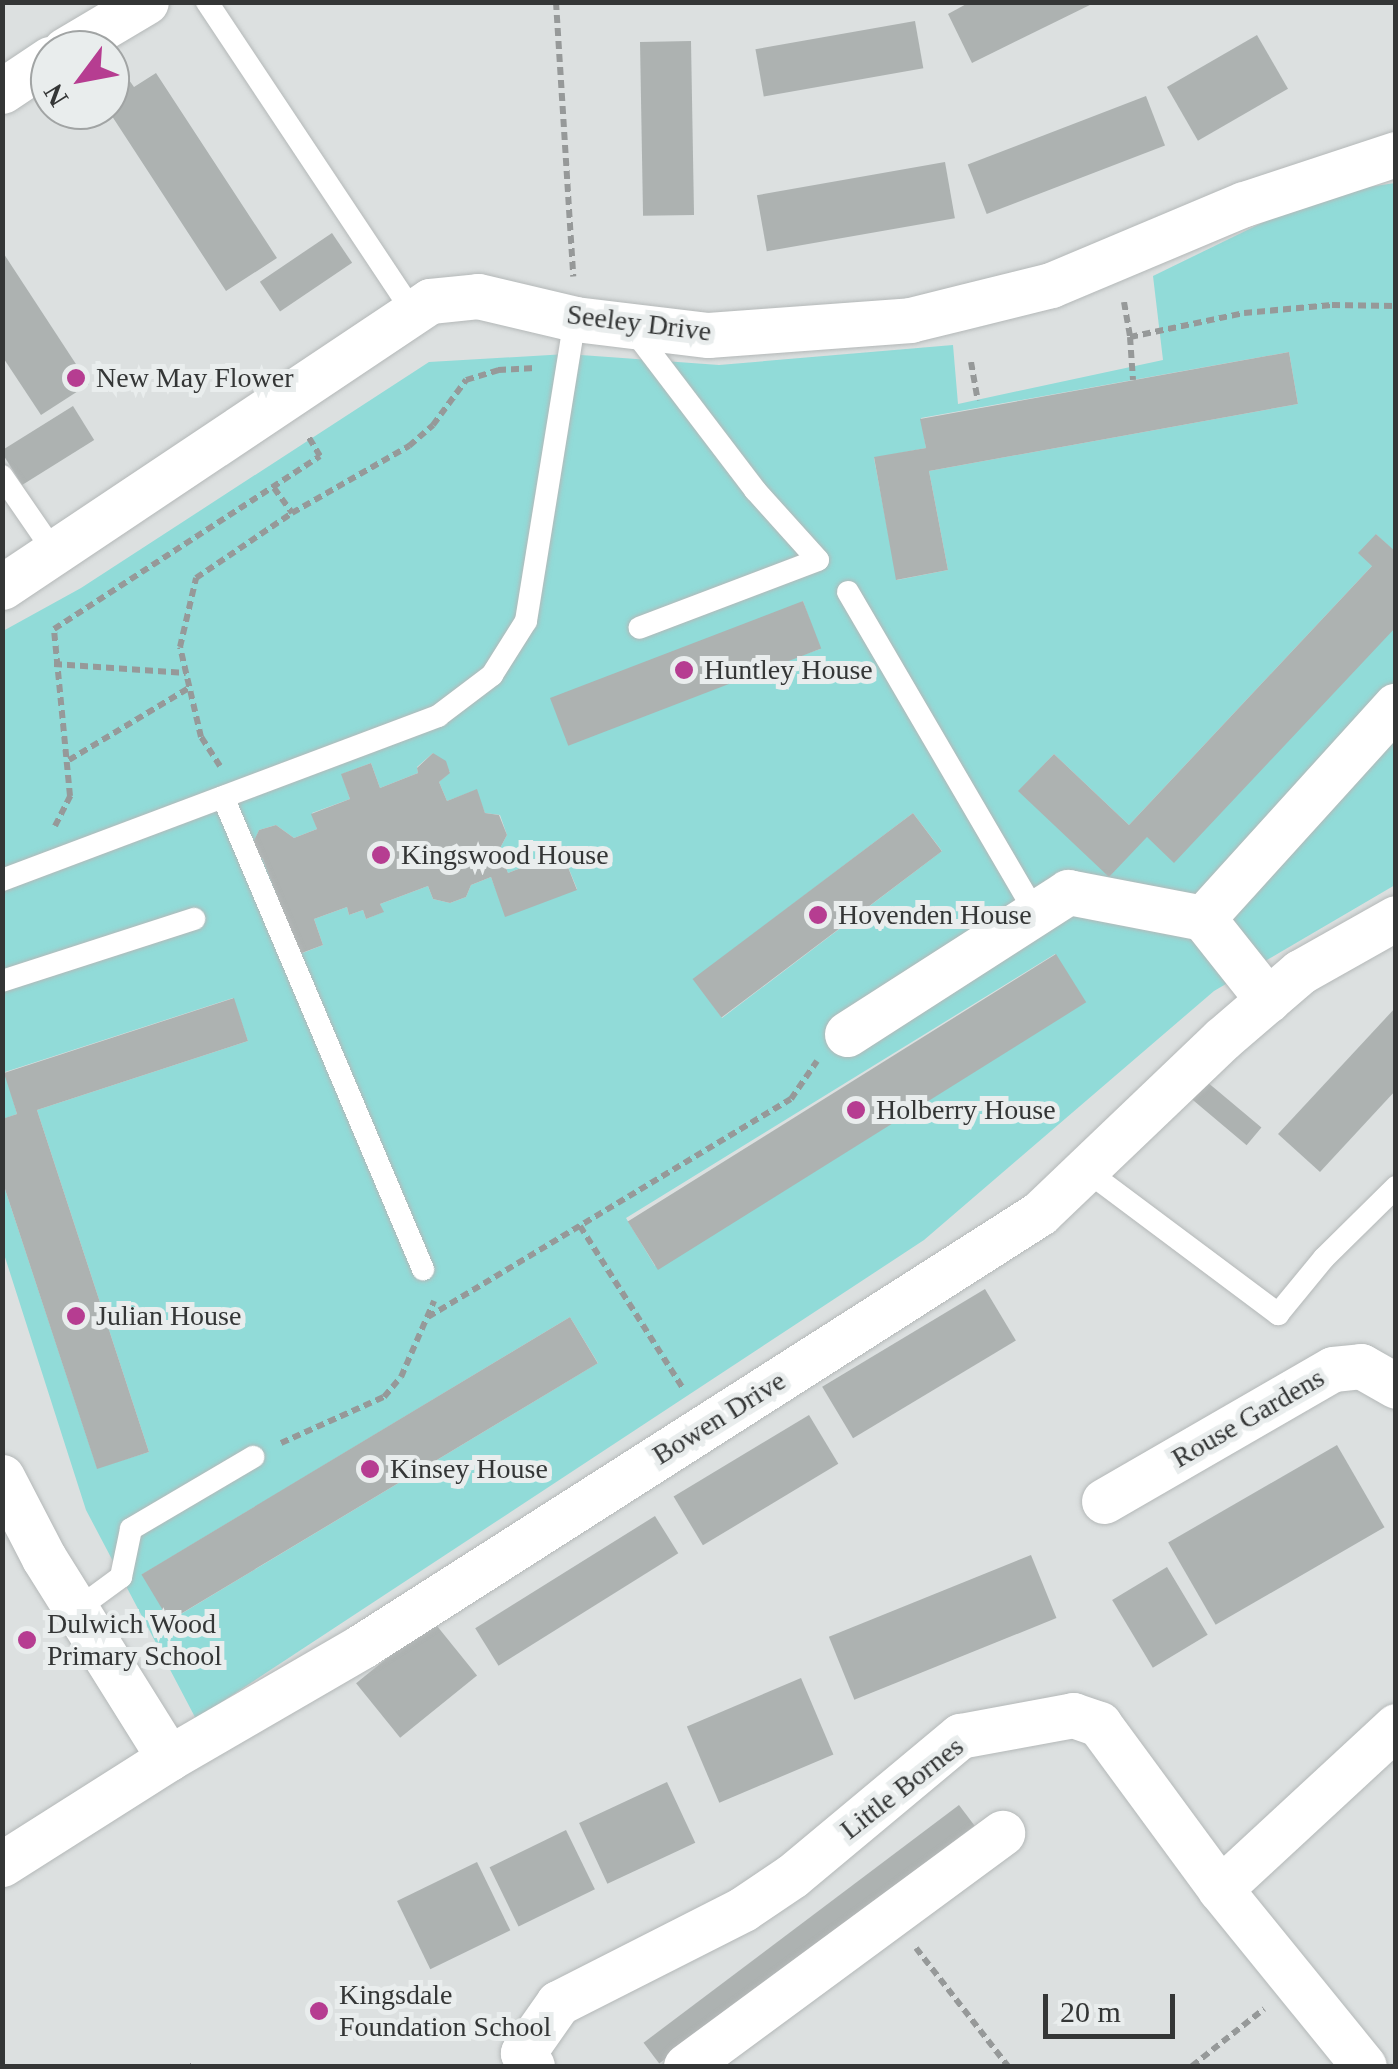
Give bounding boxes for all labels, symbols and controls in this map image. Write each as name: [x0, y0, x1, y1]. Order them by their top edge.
north arrow: [30, 30, 130, 130]
text: N: [37, 78, 74, 112]
street label: Seeley Drive: [565, 297, 713, 349]
place label: New May Flower: [96, 361, 294, 395]
marker: New May Flower: [65, 367, 87, 389]
place label: Huntley House: [704, 653, 873, 687]
marker: Huntley House: [673, 659, 695, 681]
place label: Kingswood House: [401, 838, 609, 872]
marker: Kingswood House: [370, 844, 392, 866]
place label: Hovenden House: [838, 898, 1032, 932]
marker: Hovenden House: [807, 904, 829, 926]
place label: Holberry House: [876, 1093, 1056, 1127]
marker: Holberry House: [845, 1099, 867, 1121]
place label: Julian House: [96, 1299, 241, 1333]
marker: Julian House: [65, 1305, 87, 1327]
street label: Rouse Gardens: [1166, 1361, 1330, 1475]
street label: Bowen Drive: [646, 1364, 792, 1472]
place label: Kinsey House: [390, 1452, 548, 1486]
marker: Kinsey House: [359, 1458, 381, 1480]
place label: Dulwich Wood Primary School: [47, 1607, 222, 1673]
marker: Dulwich Wood Primary School: [16, 1629, 38, 1651]
street label: Little Bornes: [834, 1730, 970, 1846]
scale bar: [1048, 1974, 1180, 2036]
place label: Kingsdale Foundation School: [339, 1978, 551, 2044]
text: 20 m: [1060, 1995, 1121, 2028]
marker: Kingsdale Foundation School: [308, 2000, 330, 2022]

